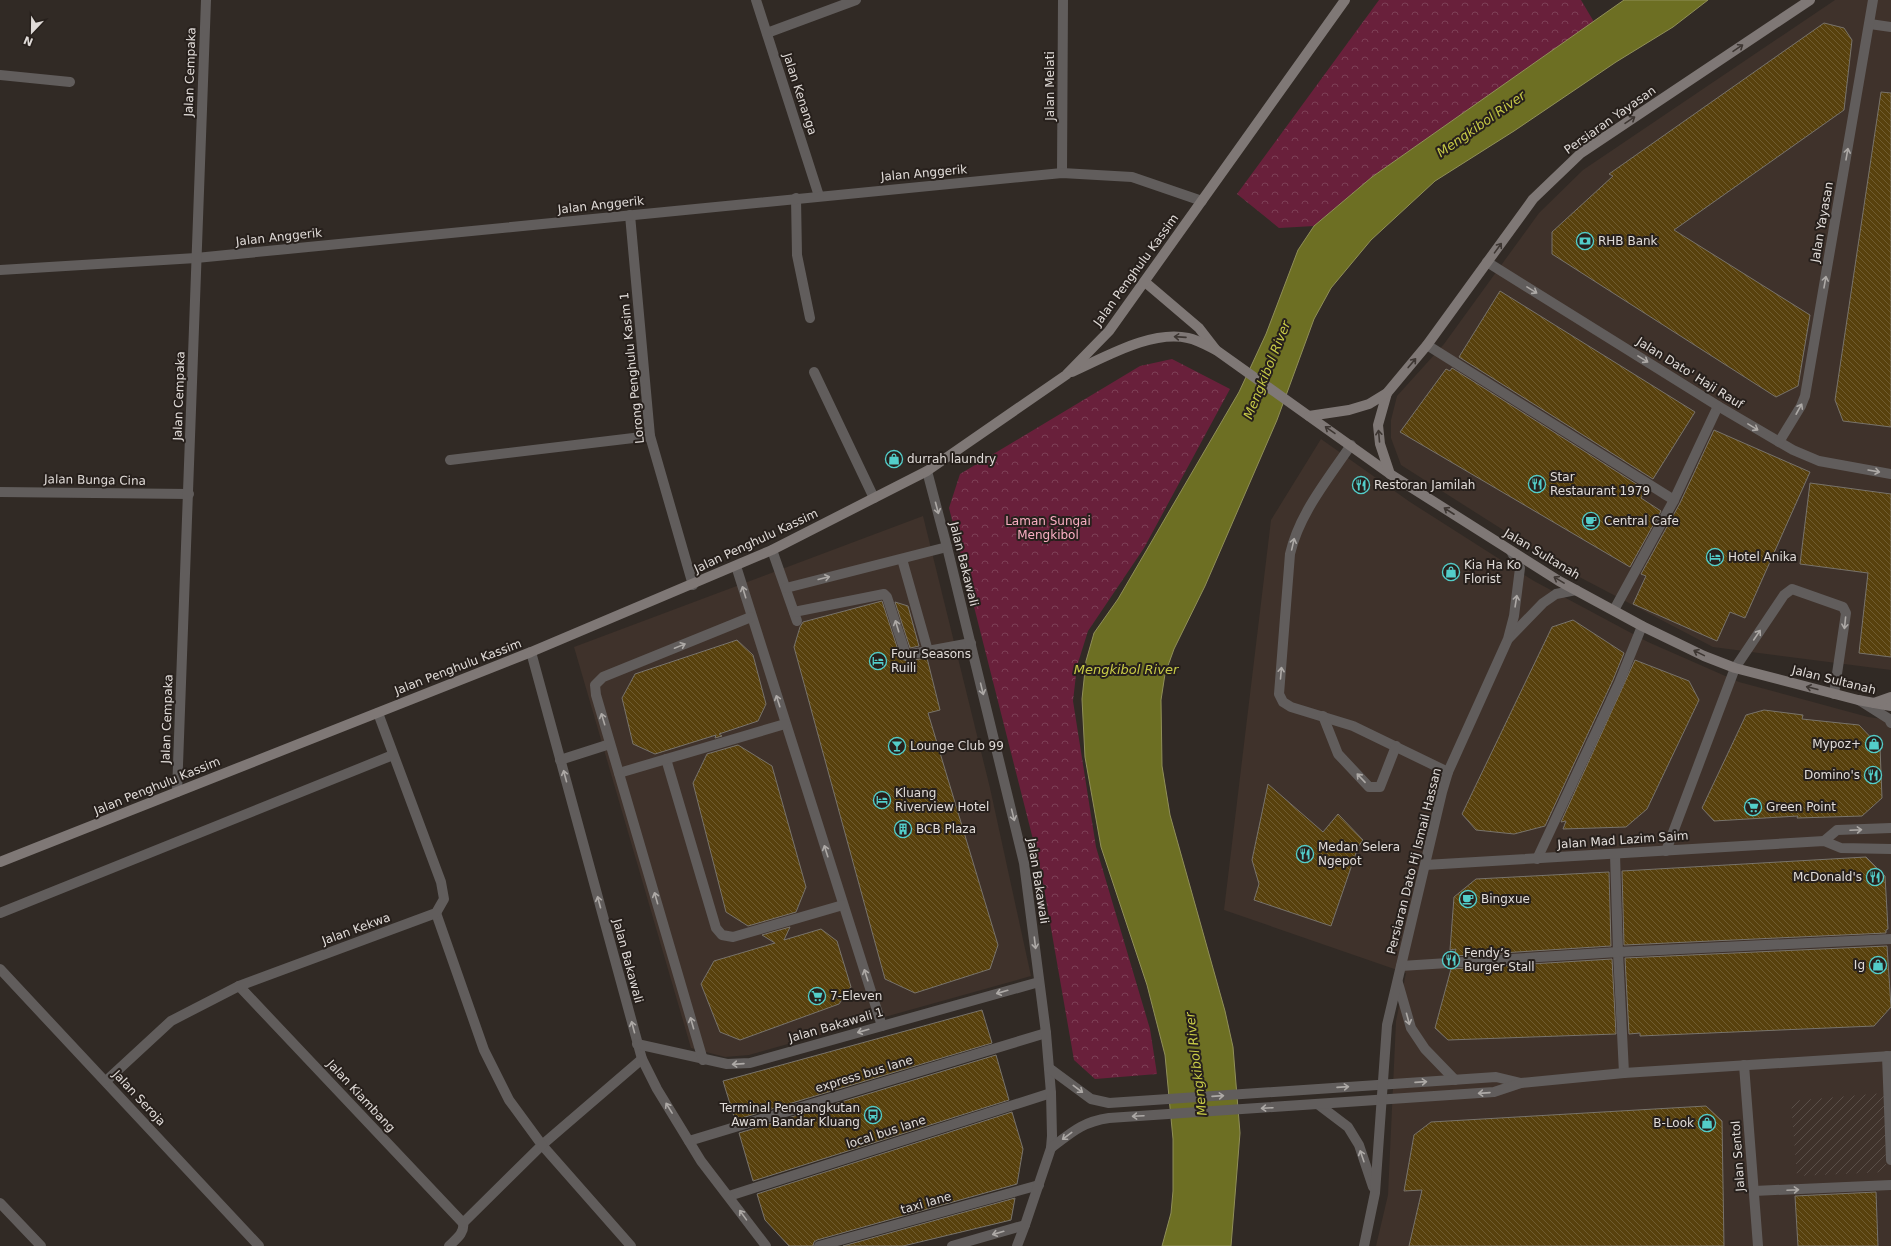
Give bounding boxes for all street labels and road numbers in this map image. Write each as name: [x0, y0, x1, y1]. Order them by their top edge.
street label: Jalan Cempaka: [181, 27, 199, 118]
street label: Jalan Kenanga: [780, 50, 820, 137]
street label: Jalan Melati: [1043, 51, 1057, 122]
street label: Persiaran Yayasan: [1562, 83, 1658, 157]
street label: Jalan Anggerik: [879, 162, 968, 184]
street label: Jalan Yayasan: [1808, 181, 1836, 264]
street label: Jalan Anggerik: [556, 194, 645, 217]
street label: Jalan Penghulu Kassim: [1090, 211, 1181, 330]
street label: Jalan Anggerik: [234, 226, 323, 249]
street label: Lorong Penghulu Kasim 1: [617, 292, 647, 444]
street label: Jalan Dato' Haji Rauf: [1633, 334, 1746, 412]
street label: Jalan Cempaka: [170, 351, 188, 442]
street label: Jalan Bunga Cina: [43, 472, 146, 488]
street label: Jalan Penghulu Kassim: [691, 506, 820, 576]
street label: Jalan Bakawali: [947, 519, 981, 608]
street label: Jalan Sultanah: [1501, 525, 1583, 582]
street label: Jalan Penghulu Kassim: [392, 636, 523, 698]
street label: Jalan Sultanah: [1790, 663, 1878, 697]
street label: Jalan Cempaka: [158, 674, 176, 765]
street label: Jalan Penghulu Kassim: [91, 754, 222, 818]
street label: Persiaran Dato Hj Ismail Hassan: [1384, 766, 1444, 956]
street label: Jalan Mad Lazim Saim: [1556, 828, 1689, 852]
street label: Jalan Bakawali: [1024, 836, 1052, 925]
street label: Jalan Kekwa: [319, 910, 392, 948]
street label: Jalan Bakawali: [610, 916, 646, 1005]
street label: Jalan Bakawali 1: [786, 1005, 885, 1046]
street label: express bus lane: [814, 1053, 914, 1095]
street label: Jalan Kiambang: [323, 1056, 398, 1135]
street label: Jalan Seroja: [109, 1067, 168, 1129]
street label: local bus lane: [844, 1113, 928, 1151]
street label: Jalan Sentol: [1729, 1120, 1748, 1193]
street label: taxi lane: [899, 1189, 953, 1217]

